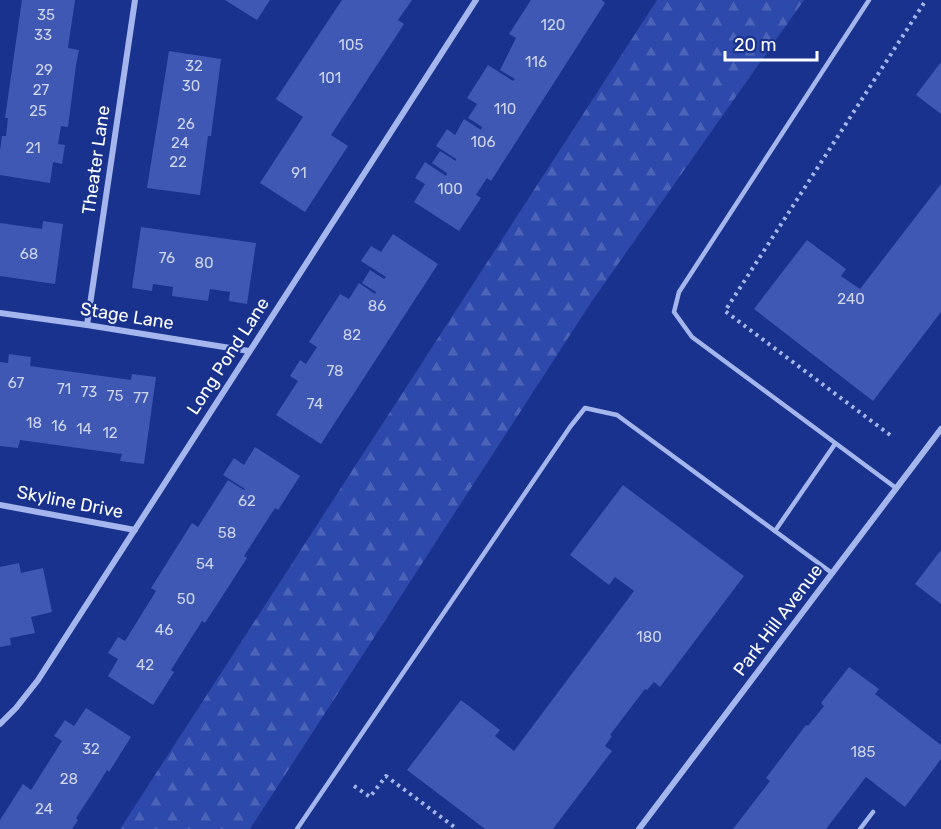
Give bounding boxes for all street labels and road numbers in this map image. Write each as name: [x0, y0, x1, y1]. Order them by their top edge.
street label: Theater Lane: [77, 104, 115, 216]
street label: Long Pond Lane: [182, 293, 274, 419]
street label: Stage Lane: [79, 298, 175, 334]
street label: Skyline Drive: [15, 481, 125, 523]
street label: Park Hill Avenue: [729, 560, 827, 680]

